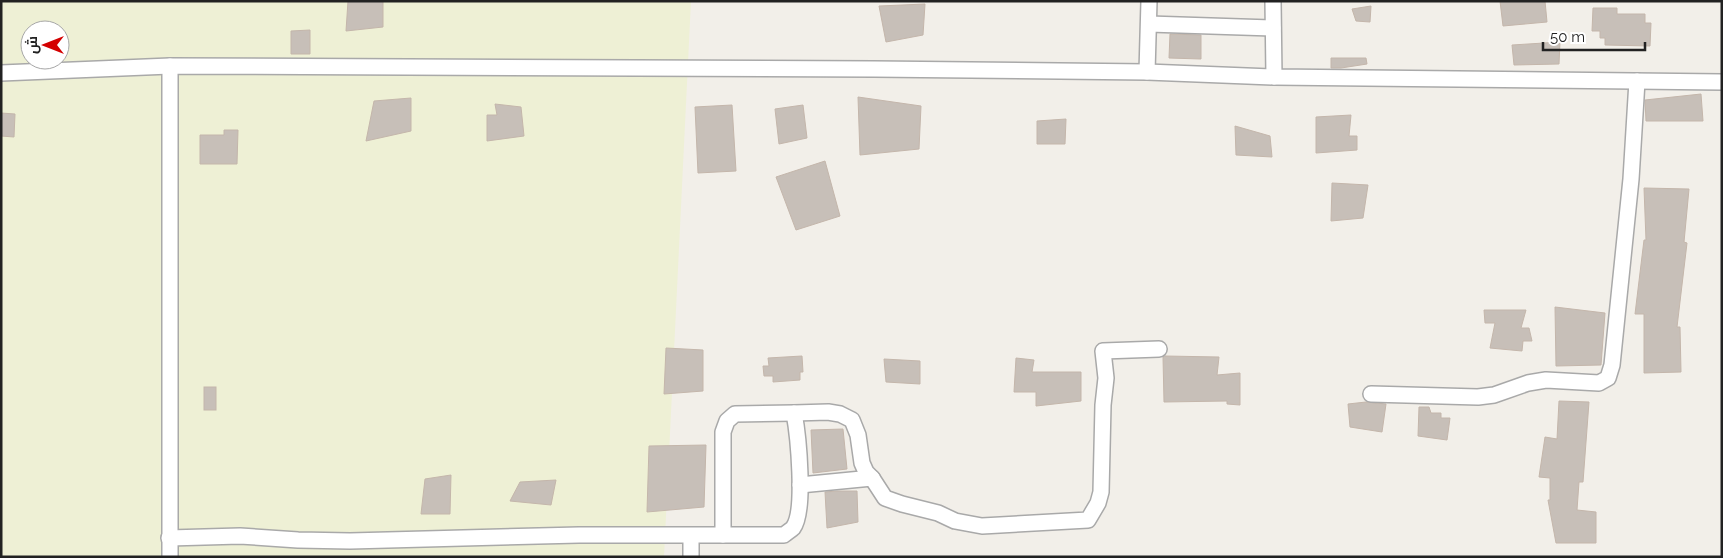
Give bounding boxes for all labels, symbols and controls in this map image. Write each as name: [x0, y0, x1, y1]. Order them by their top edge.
north arrow: [20, 20, 70, 70]
scale bar: [1543, 20, 1646, 52]
text: 50 m: [1550, 28, 1585, 46]
text: ش: [24, 36, 41, 54]

